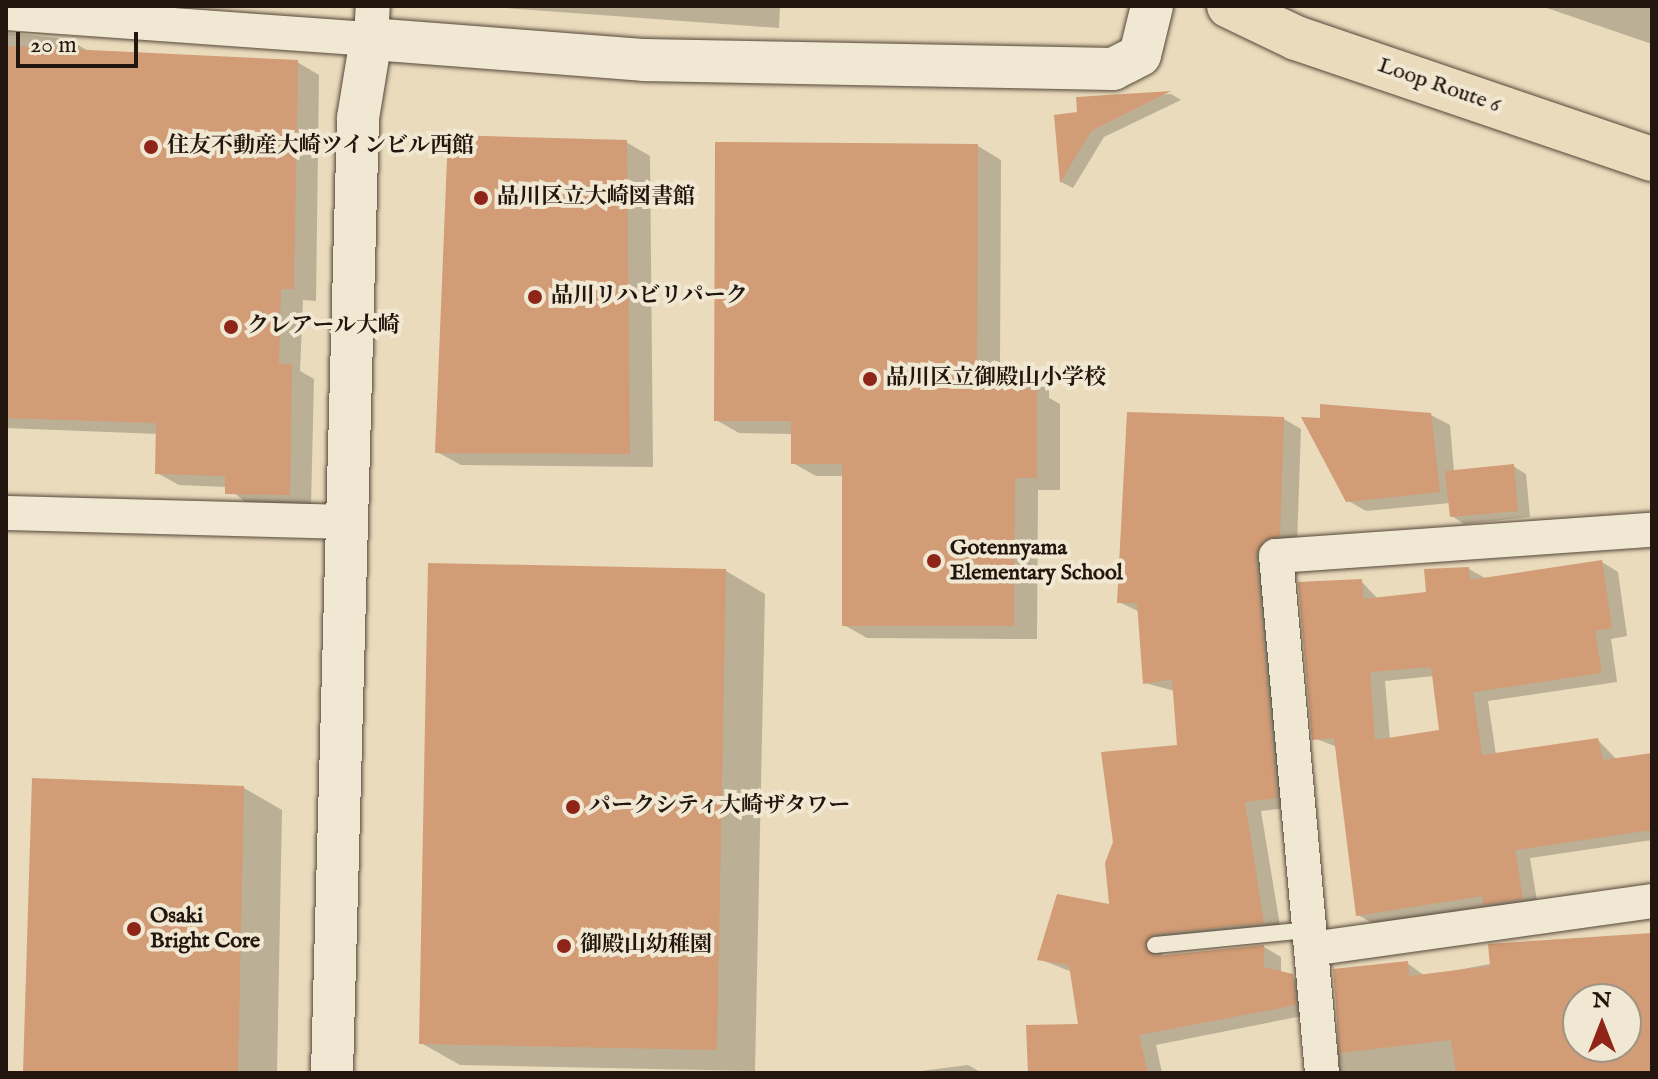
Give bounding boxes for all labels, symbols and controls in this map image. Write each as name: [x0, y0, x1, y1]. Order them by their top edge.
scale bar: [20, 16, 142, 66]
text: 20 m: [30, 30, 77, 61]
street label: Loop Route 6: [1374, 53, 1504, 119]
place label: 住友不動産大崎ツインビル西館: [167, 134, 475, 160]
marker: 住友不動産大崎ツインビル西館: [142, 138, 160, 156]
place label: 品川区立大崎図書館: [497, 185, 695, 211]
marker: 品川区立大崎図書館: [472, 189, 490, 207]
place label: 品川リハビリパーク: [551, 284, 749, 310]
marker: 品川リハビリパーク: [526, 288, 544, 306]
place label: クレアール大崎: [247, 314, 400, 340]
marker: クレアール大崎: [222, 318, 240, 336]
place label: 品川区立御殿山小学校: [886, 366, 1106, 392]
marker: 品川区立御殿山小学校: [861, 370, 879, 388]
place label: Gotennyama Elementary School: [950, 535, 1123, 586]
marker: Gotennyama Elementary School: [925, 552, 943, 570]
place label: パークシティ大崎ザタワー: [589, 794, 853, 820]
marker: パークシティ大崎ザタワー: [564, 798, 582, 816]
place label: Osaki Bright Core: [150, 903, 260, 954]
marker: Osaki Bright Core: [125, 920, 143, 938]
place label: 御殿山幼稚園: [580, 933, 712, 959]
marker: 御殿山幼稚園: [555, 937, 573, 955]
north arrow: [1562, 983, 1642, 1063]
text: N: [1592, 987, 1612, 1015]

